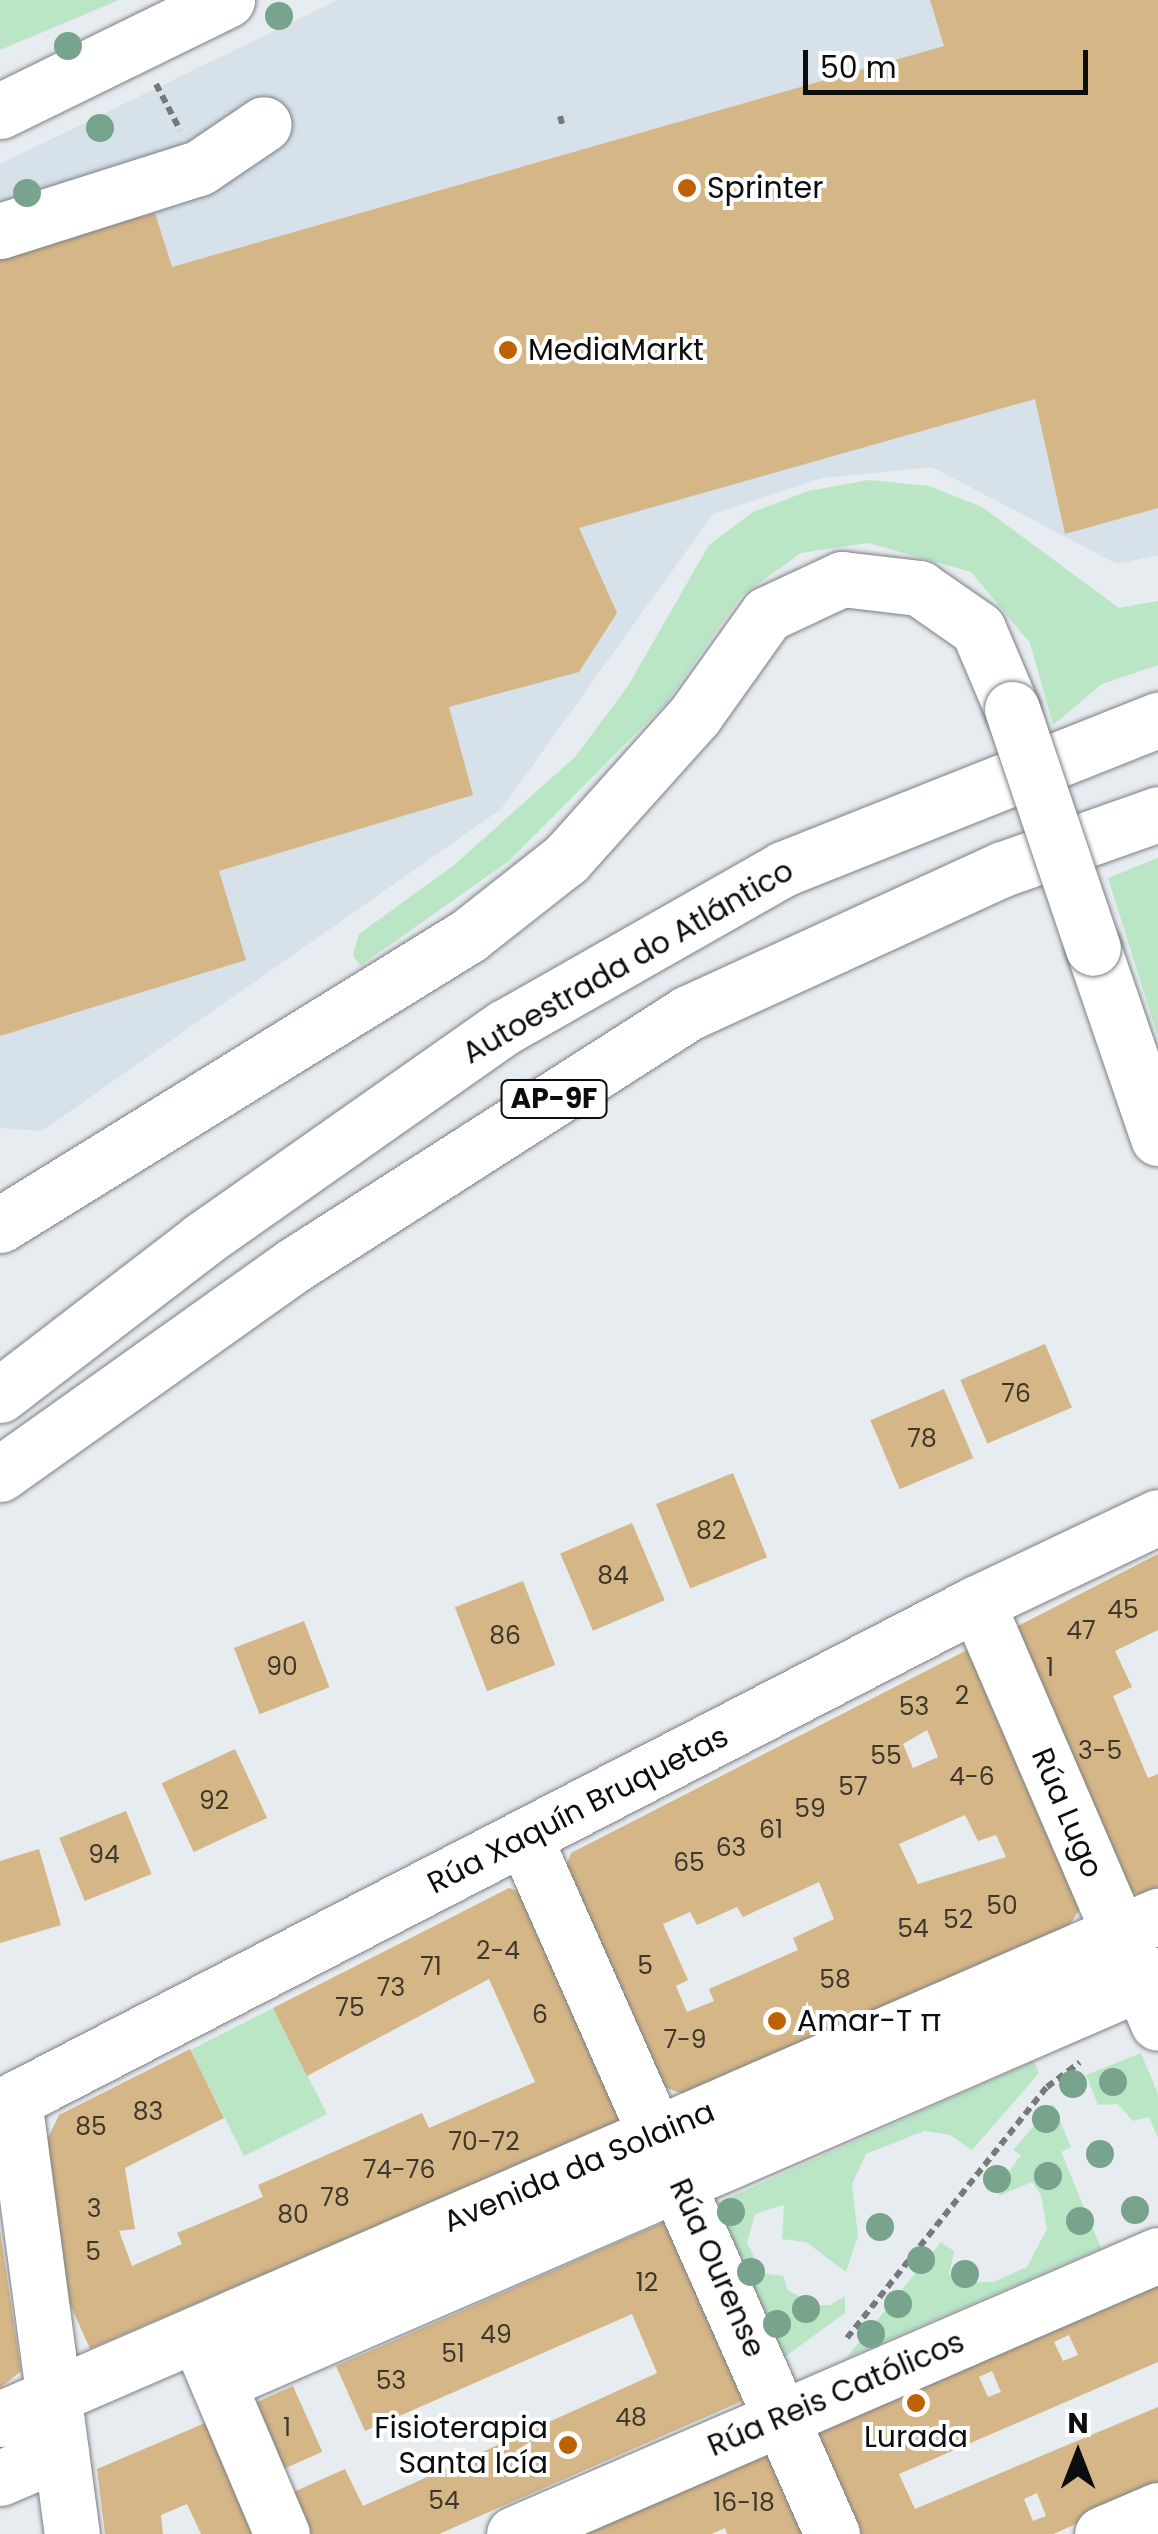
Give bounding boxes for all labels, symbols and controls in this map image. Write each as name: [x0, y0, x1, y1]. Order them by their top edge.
scale bar: [808, 30, 1093, 92]
text: 50 m: [820, 46, 897, 89]
place label: Sprinter: [707, 170, 823, 206]
marker: Sprinter: [676, 177, 698, 199]
place label: MediaMarkt: [528, 332, 704, 368]
marker: MediaMarkt: [497, 339, 519, 361]
street label: Autoestrada do Atlántico: [456, 852, 800, 1072]
road number: AP-9F: [499, 1076, 609, 1122]
house number: 76: [1001, 1379, 1031, 1409]
house number: 78: [907, 1424, 937, 1454]
house number: 82: [696, 1516, 726, 1546]
house number: 84: [597, 1561, 629, 1591]
house number: 45: [1107, 1595, 1139, 1625]
house number: 47: [1066, 1616, 1096, 1646]
house number: 86: [489, 1621, 521, 1651]
house number: 90: [266, 1652, 298, 1682]
house number: 1: [1046, 1653, 1054, 1683]
house number: 2: [955, 1681, 969, 1711]
house number: 53: [899, 1692, 929, 1722]
street label: Rúa Xaquín Bruquetas: [422, 1719, 734, 1901]
house number: 3-5: [1078, 1736, 1122, 1766]
house number: 55: [870, 1741, 902, 1771]
street label: Rúa Lugo: [1024, 1743, 1110, 1883]
house number: 4-6: [949, 1762, 995, 1792]
house number: 57: [838, 1772, 868, 1802]
house number: 92: [199, 1786, 229, 1816]
house number: 59: [794, 1794, 826, 1824]
house number: 61: [759, 1815, 783, 1845]
house number: 63: [716, 1833, 746, 1863]
house number: 94: [88, 1840, 120, 1870]
house number: 65: [673, 1848, 705, 1878]
house number: 50: [986, 1891, 1018, 1921]
house number: 52: [943, 1905, 973, 1935]
house number: 54: [897, 1914, 929, 1944]
house number: 2-4: [476, 1936, 520, 1966]
house number: 5: [637, 1951, 653, 1981]
house number: 71: [420, 1952, 442, 1982]
house number: 58: [819, 1965, 851, 1995]
house number: 73: [377, 1973, 405, 2003]
house number: 75: [335, 1993, 365, 2023]
house number: 6: [532, 2000, 548, 2030]
place label: Amar-T π: [797, 2003, 942, 2039]
marker: Amar-T π: [766, 2010, 788, 2032]
house number: 7-9: [663, 2025, 707, 2055]
street label: Avenida da Solaina: [438, 2094, 720, 2240]
house number: 83: [133, 2097, 163, 2127]
house number: 85: [75, 2112, 107, 2142]
house number: 70-72: [448, 2127, 520, 2157]
house number: 74-76: [363, 2155, 435, 2185]
street label: Rúa Ourense: [662, 2173, 772, 2363]
house number: 78: [320, 2183, 350, 2213]
house number: 3: [87, 2194, 101, 2224]
house number: 80: [277, 2200, 309, 2230]
house number: 5: [85, 2237, 101, 2267]
house number: 12: [636, 2268, 658, 2298]
house number: 49: [480, 2320, 512, 2350]
street label: Rúa Reis Católicos: [702, 2324, 970, 2464]
house number: 51: [441, 2339, 465, 2369]
house number: 53: [376, 2366, 406, 2396]
marker: Lurada: [905, 2392, 927, 2414]
house number: 48: [615, 2403, 647, 2433]
north arrow: [1028, 2404, 1128, 2504]
text: N: [1067, 2404, 1089, 2443]
place label: Fisioterapia Santa Icía: [374, 2410, 548, 2480]
house number: 1: [283, 2413, 291, 2443]
place label: Lurada: [864, 2419, 968, 2455]
marker: Fisioterapia Santa Icía: [557, 2434, 579, 2456]
house number: 54: [428, 2486, 460, 2516]
house number: 16-18: [713, 2488, 775, 2518]

